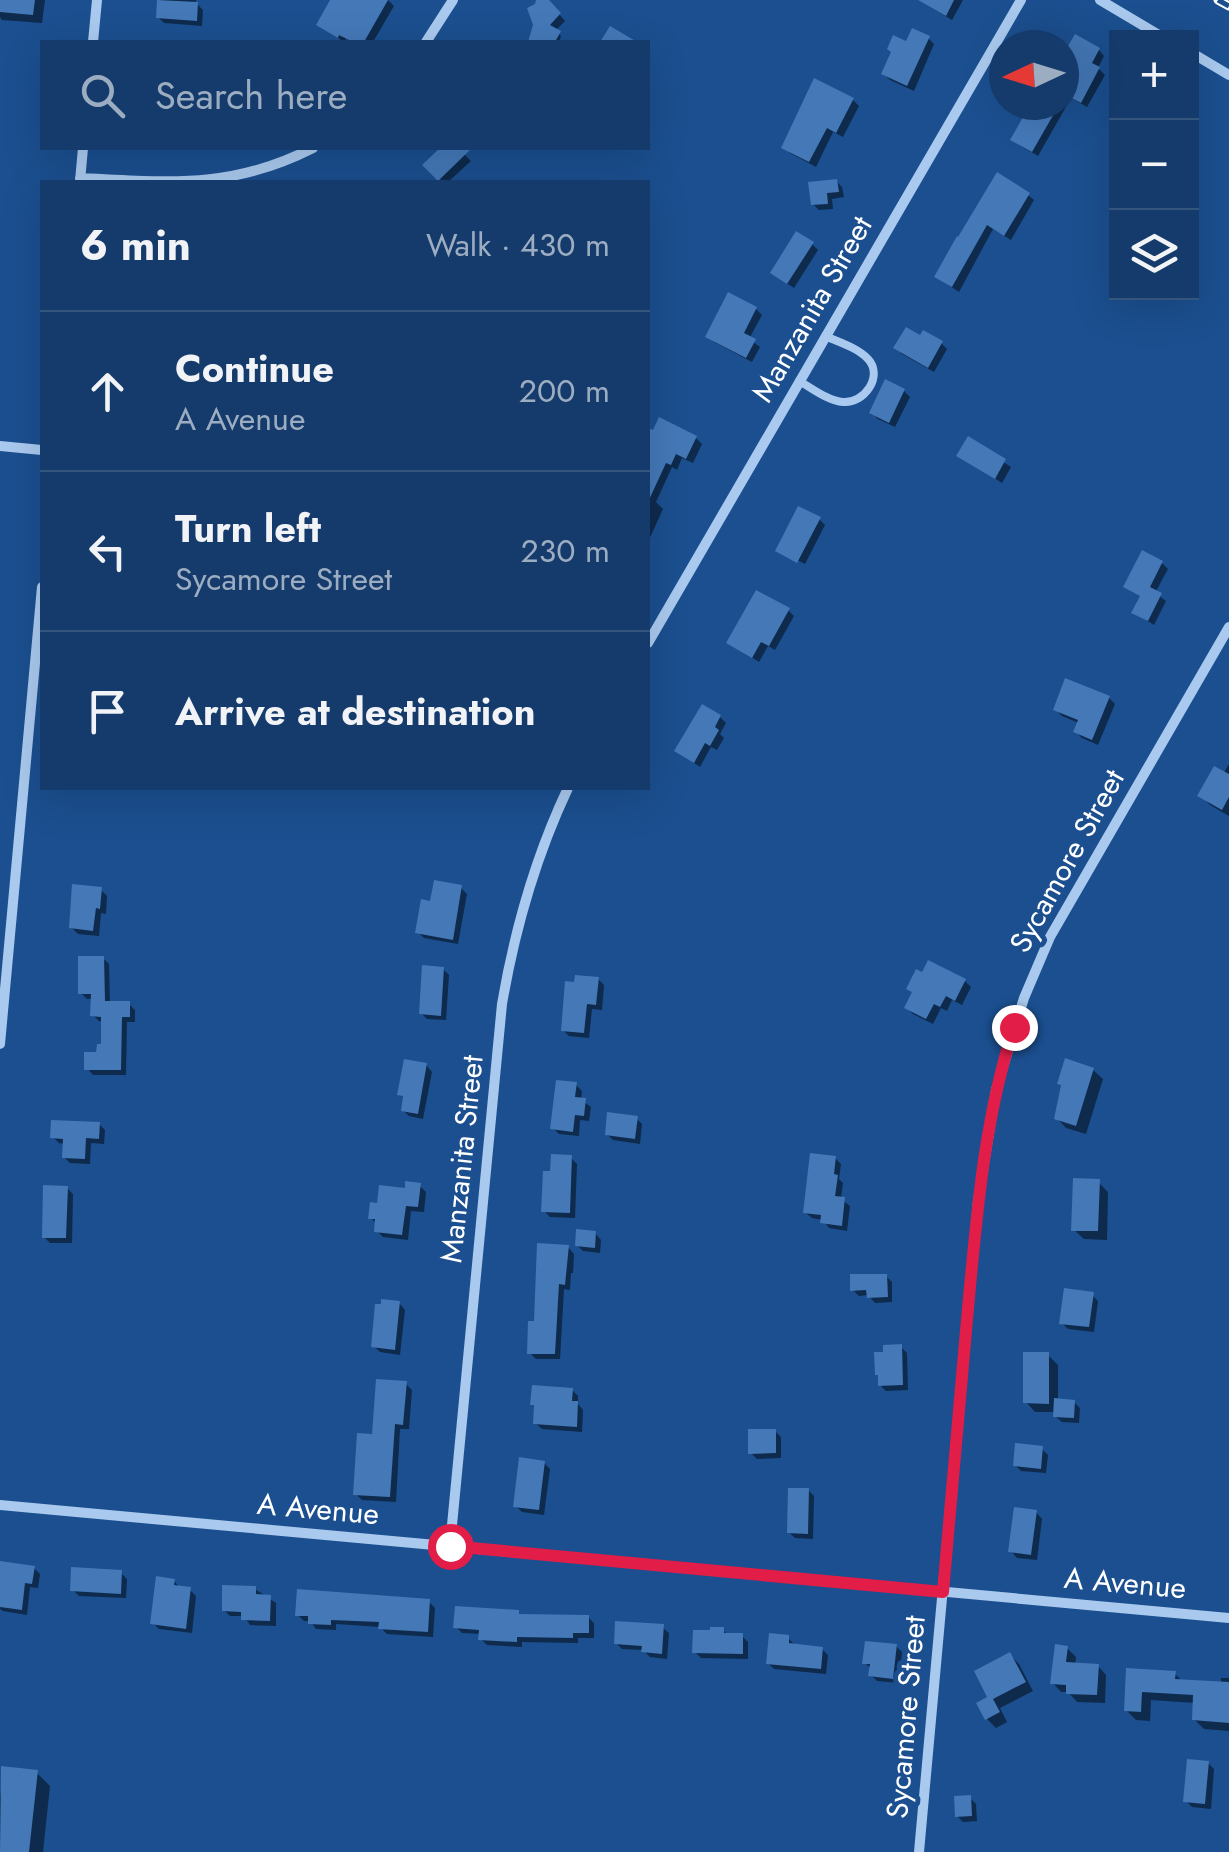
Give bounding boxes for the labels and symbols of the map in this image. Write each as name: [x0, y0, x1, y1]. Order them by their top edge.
north arrow: [989, 30, 1079, 120]
street label: Manzanita Street: [741, 207, 883, 410]
street label: Sycamore Street: [998, 761, 1135, 960]
route end: [992, 1005, 1038, 1051]
street label: Manzanita Street: [429, 1052, 494, 1265]
street label: A Avenue: [255, 1482, 381, 1535]
route start: [428, 1524, 474, 1570]
street label: A Avenue: [1062, 1556, 1188, 1609]
street label: Sycamore Street: [875, 1613, 936, 1820]

